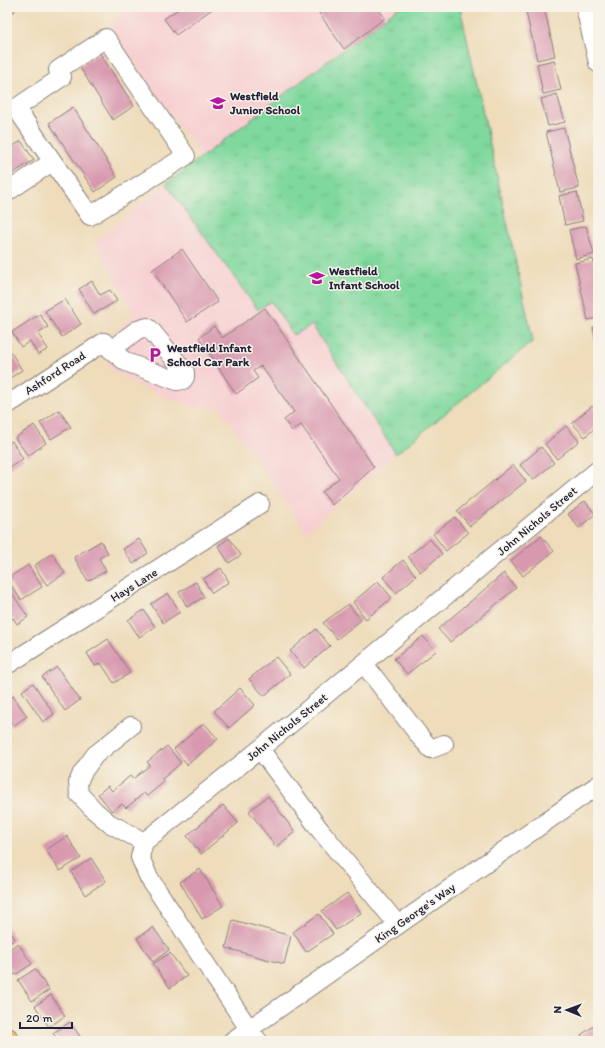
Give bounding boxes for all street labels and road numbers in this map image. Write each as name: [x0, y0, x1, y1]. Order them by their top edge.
street label: Ashford Road: [22, 348, 88, 398]
street label: John Nichols Street: [494, 483, 580, 558]
street label: Hays Lane: [108, 565, 160, 605]
street label: John Nichols Street: [244, 690, 331, 764]
street label: King George's Way: [372, 880, 458, 946]

